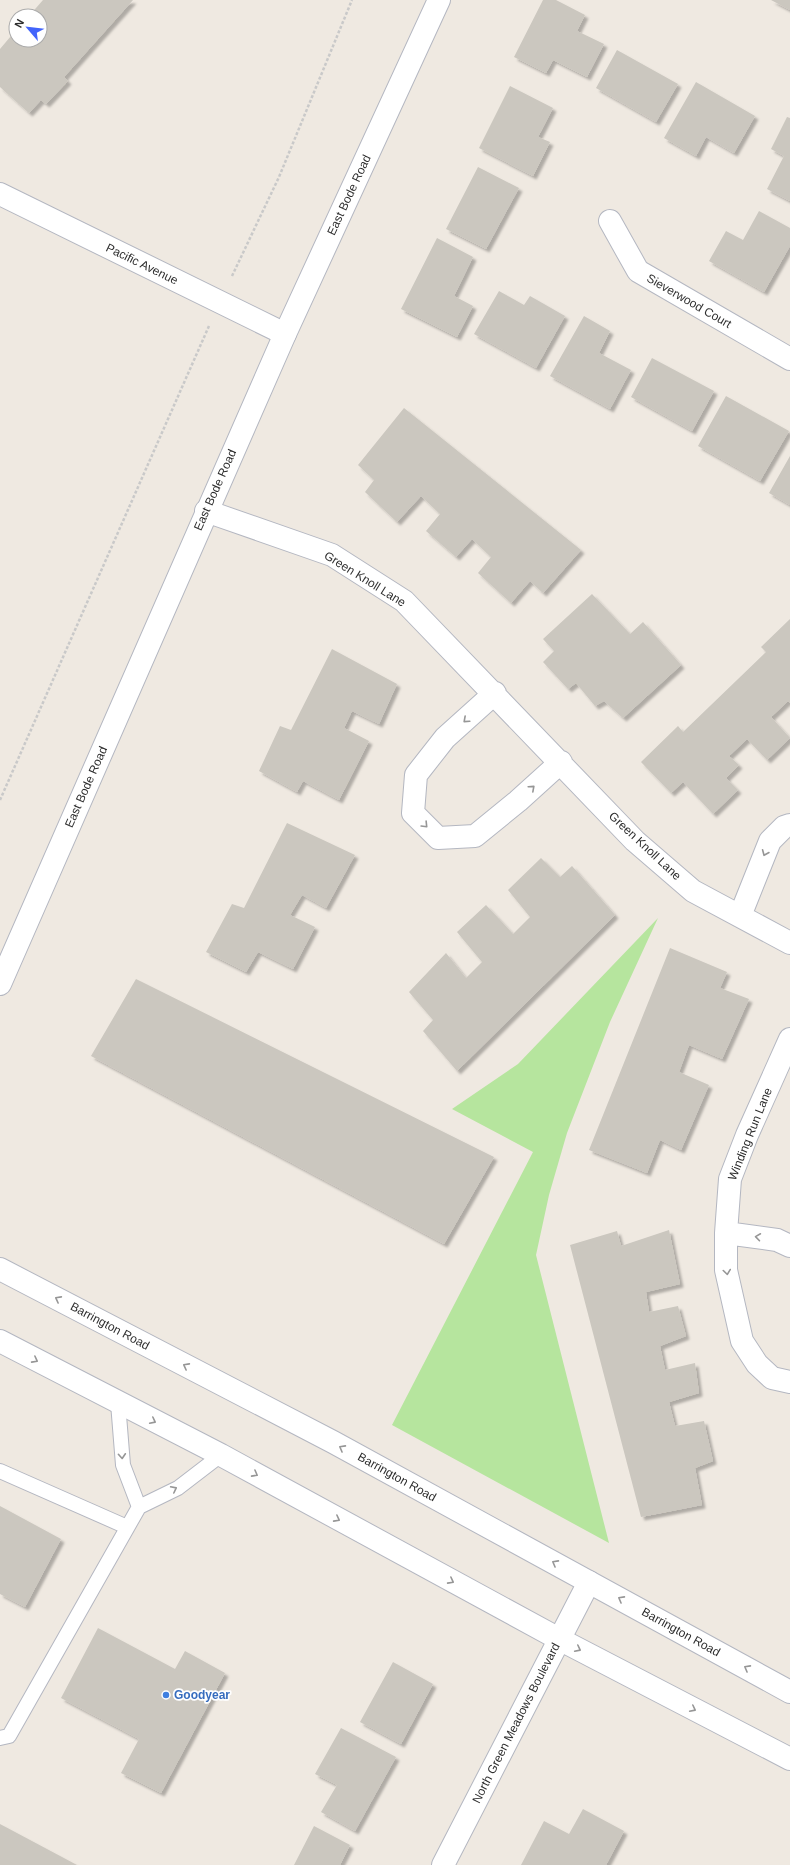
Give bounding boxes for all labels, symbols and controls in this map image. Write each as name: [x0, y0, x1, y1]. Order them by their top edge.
north arrow: [8, 8, 48, 48]
text: N: [12, 17, 26, 30]
street label: East Bode Road: [324, 152, 374, 238]
street label: Pacific Avenue: [104, 241, 181, 288]
street label: Sieverwood Court: [644, 271, 734, 331]
street label: East Bode Road: [191, 447, 239, 533]
street label: Green Knoll Lane: [322, 548, 409, 610]
one-way arrow: [463, 715, 470, 722]
street label: East Bode Road: [62, 744, 110, 830]
one-way arrow: [527, 785, 535, 793]
street label: Green Knoll Lane: [606, 809, 684, 883]
one-way arrow: [420, 820, 428, 828]
one-way arrow: [762, 849, 770, 856]
street label: Winding Run Lane: [725, 1085, 775, 1182]
one-way arrow: [755, 1233, 762, 1242]
one-way arrow: [722, 1269, 731, 1275]
one-way arrow: [55, 1297, 62, 1304]
street label: Barrington Road: [68, 1299, 152, 1353]
one-way arrow: [30, 1355, 38, 1362]
one-way arrow: [182, 1363, 190, 1371]
one-way arrow: [149, 1416, 156, 1424]
one-way arrow: [339, 1445, 346, 1452]
street label: Barrington Road: [355, 1450, 439, 1504]
one-way arrow: [118, 1453, 127, 1459]
one-way arrow: [251, 1470, 258, 1477]
one-way arrow: [169, 1487, 177, 1494]
one-way arrow: [333, 1514, 340, 1521]
one-way arrow: [552, 1561, 559, 1568]
one-way arrow: [447, 1576, 454, 1583]
one-way arrow: [618, 1597, 625, 1604]
street label: Barrington Road: [639, 1605, 723, 1659]
street label: North Green Meadows Boulevard: [469, 1640, 563, 1806]
one-way arrow: [574, 1644, 581, 1652]
one-way arrow: [744, 1666, 751, 1673]
place label: Goodyear: [174, 1688, 230, 1702]
marker: Goodyear: [161, 1690, 171, 1700]
one-way arrow: [689, 1704, 697, 1712]

